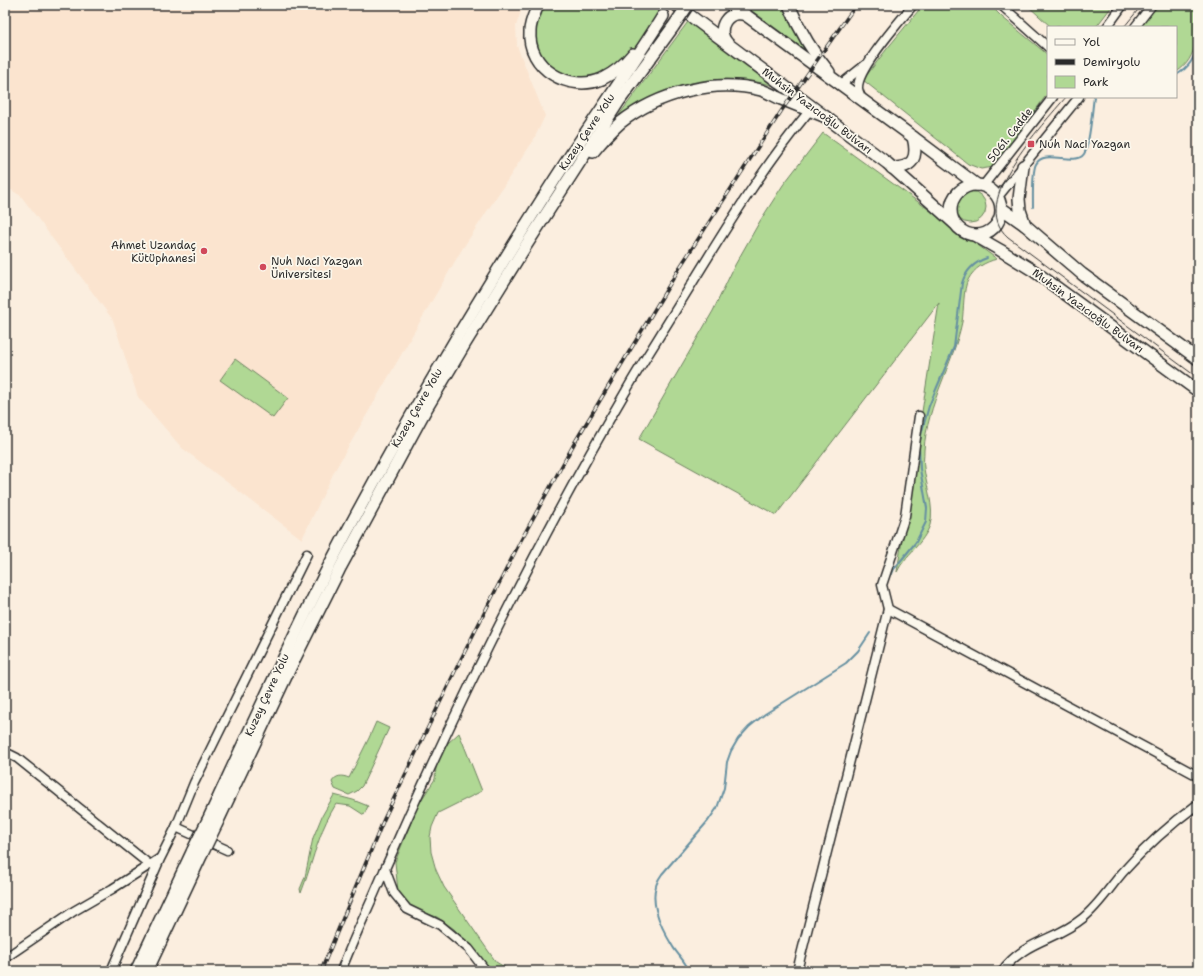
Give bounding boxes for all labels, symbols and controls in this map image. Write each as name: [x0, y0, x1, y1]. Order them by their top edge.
legend: [1047, 26, 1177, 98]
text: Yol: [1083, 34, 1100, 50]
text: Demiryolu: [1083, 54, 1141, 70]
street label: Muhsin Yazıcıoğlu Bulvarı: [759, 65, 875, 157]
text: Park: [1083, 74, 1109, 90]
street label: Kuzey Çevre Yolu: [556, 91, 618, 173]
street label: 5061. Cadde: [984, 105, 1036, 165]
place label: Nuh Naci Yazgan: [1039, 137, 1130, 152]
marker: Nuh Naci Yazgan: [1026, 139, 1036, 149]
place label: Ahmet Uzandaç Kütüphanesi: [111, 238, 196, 266]
marker: Ahmet Uzandaç Kütüphanesi: [199, 246, 209, 256]
place label: Nuh Naci Yazgan Üniversitesi: [271, 254, 362, 282]
marker: Nuh Naci Yazgan Üniversitesi: [258, 262, 268, 272]
street label: Muhsin Yazıcıoğlu Bulvarı: [1029, 265, 1147, 357]
street label: Kuzey Çevre Yolu: [388, 365, 446, 451]
street label: Kuzey Çevre Yolu: [241, 651, 293, 739]

